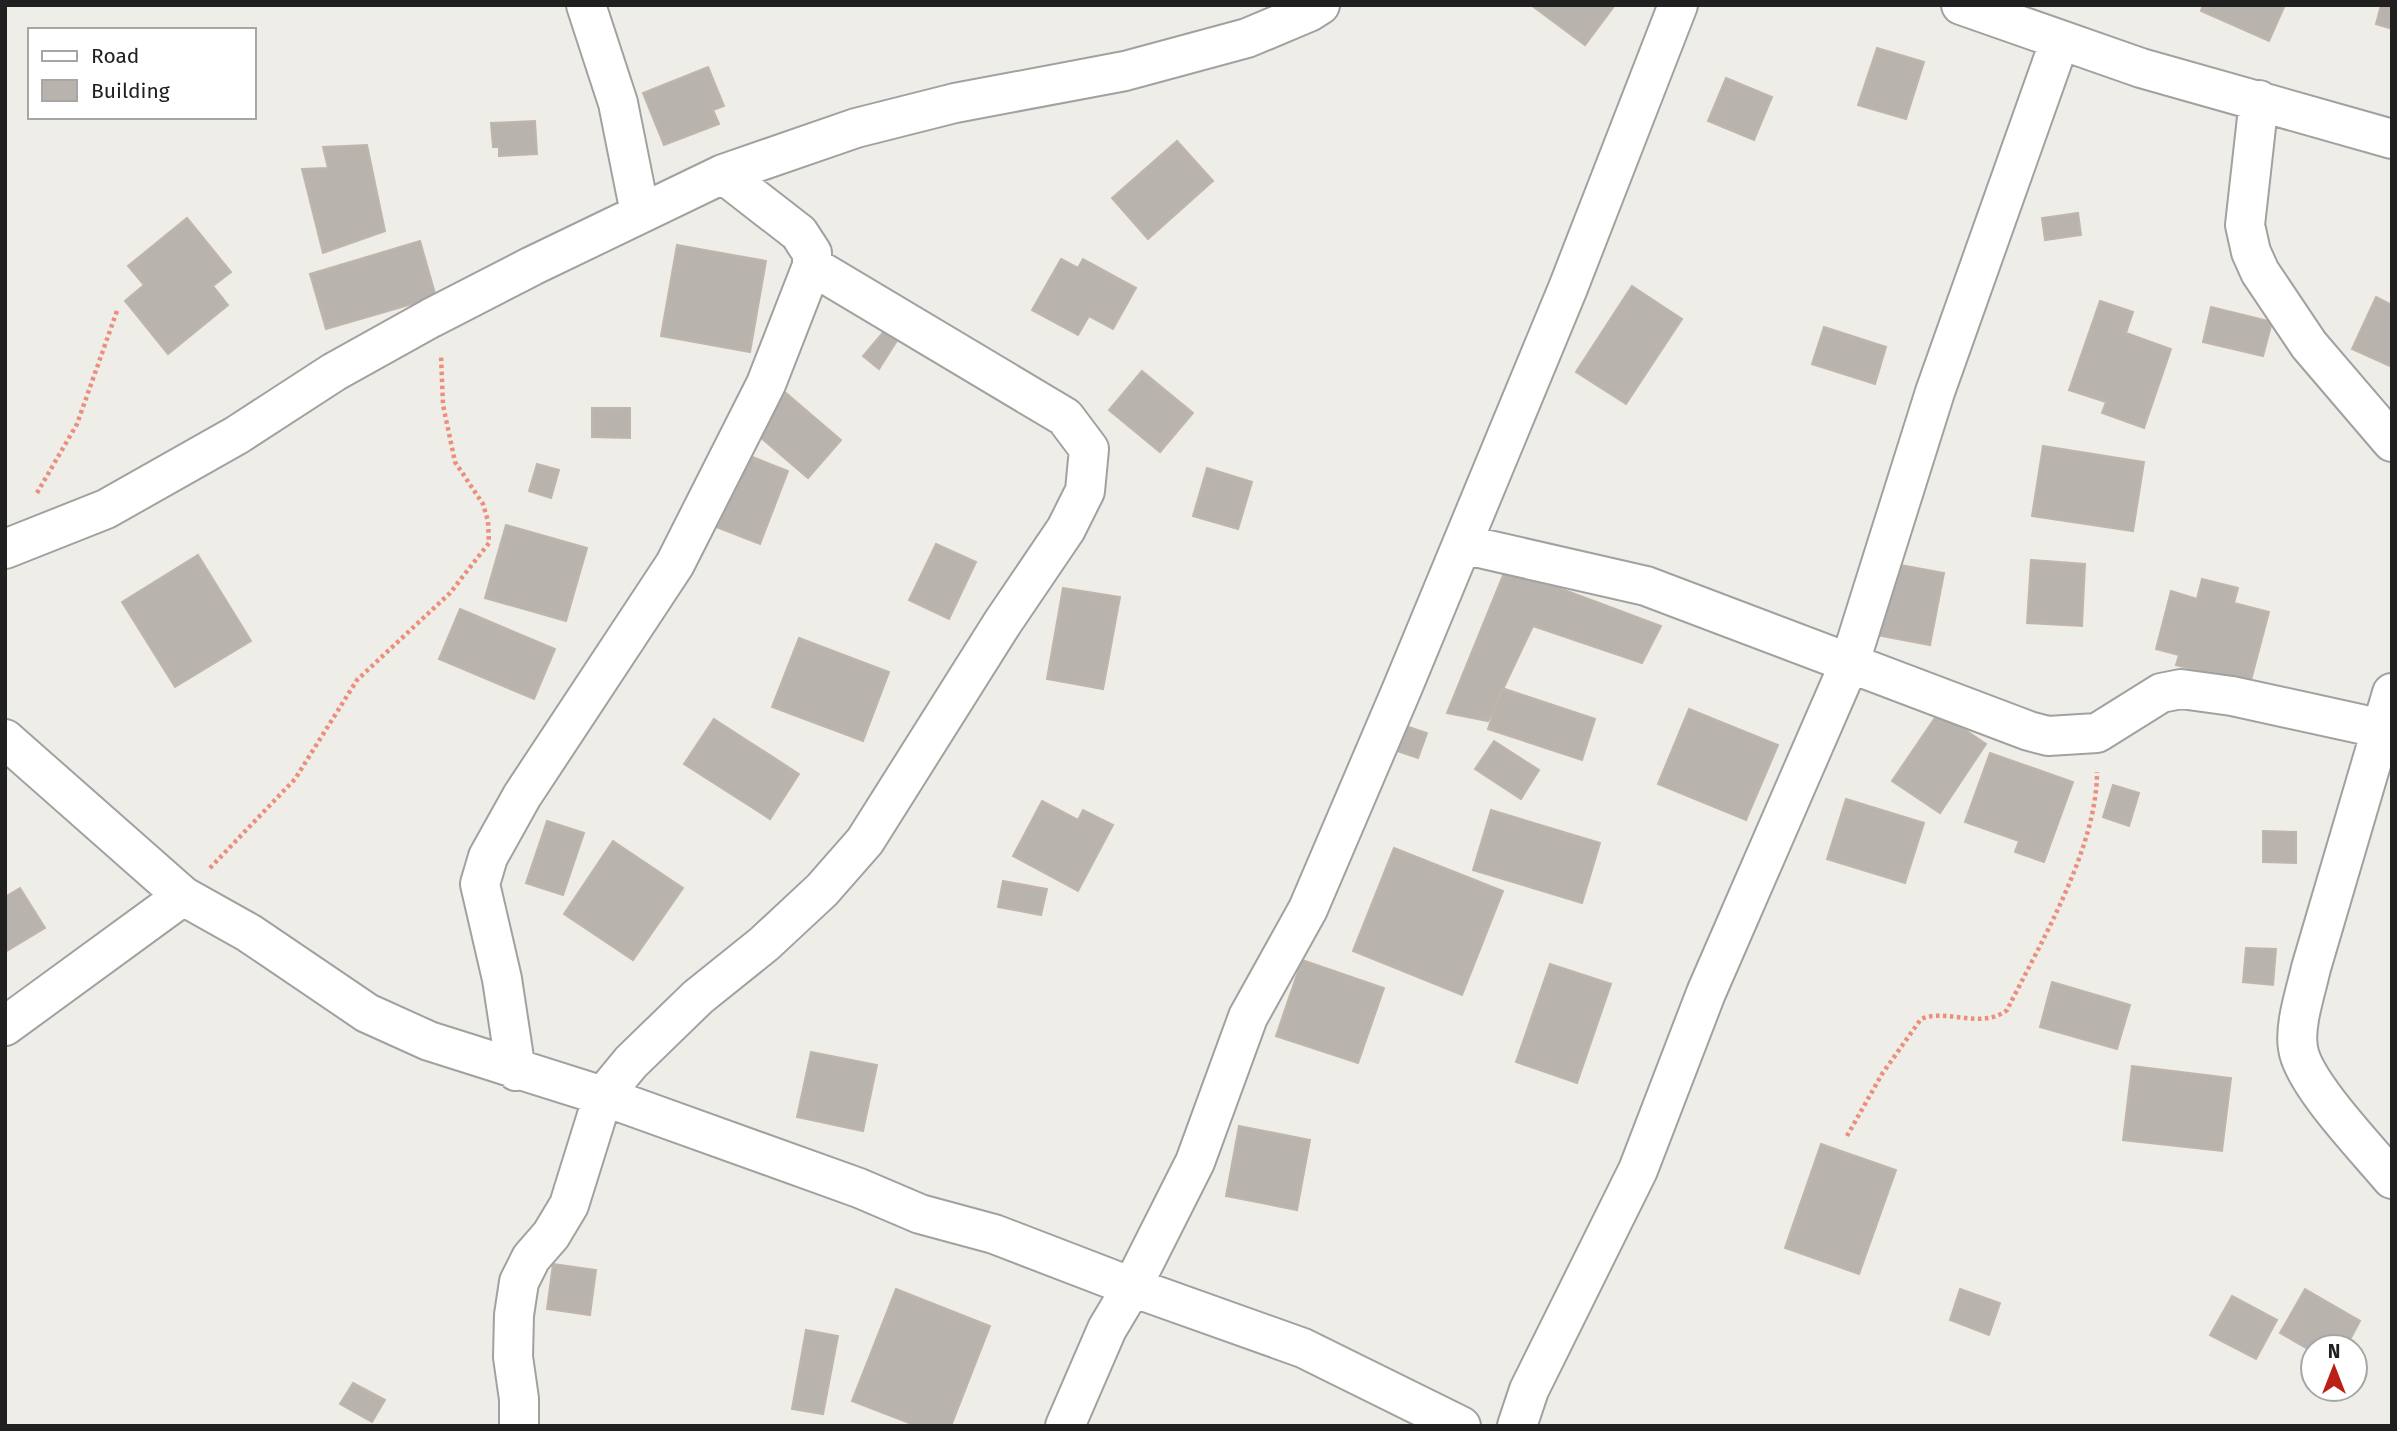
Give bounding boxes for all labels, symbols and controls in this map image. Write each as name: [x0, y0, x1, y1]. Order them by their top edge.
legend: [28, 28, 256, 119]
text: Road: [91, 43, 139, 69]
text: Building: [91, 78, 170, 104]
north arrow: [2299, 1333, 2369, 1403]
text: N: [2328, 1340, 2340, 1363]

